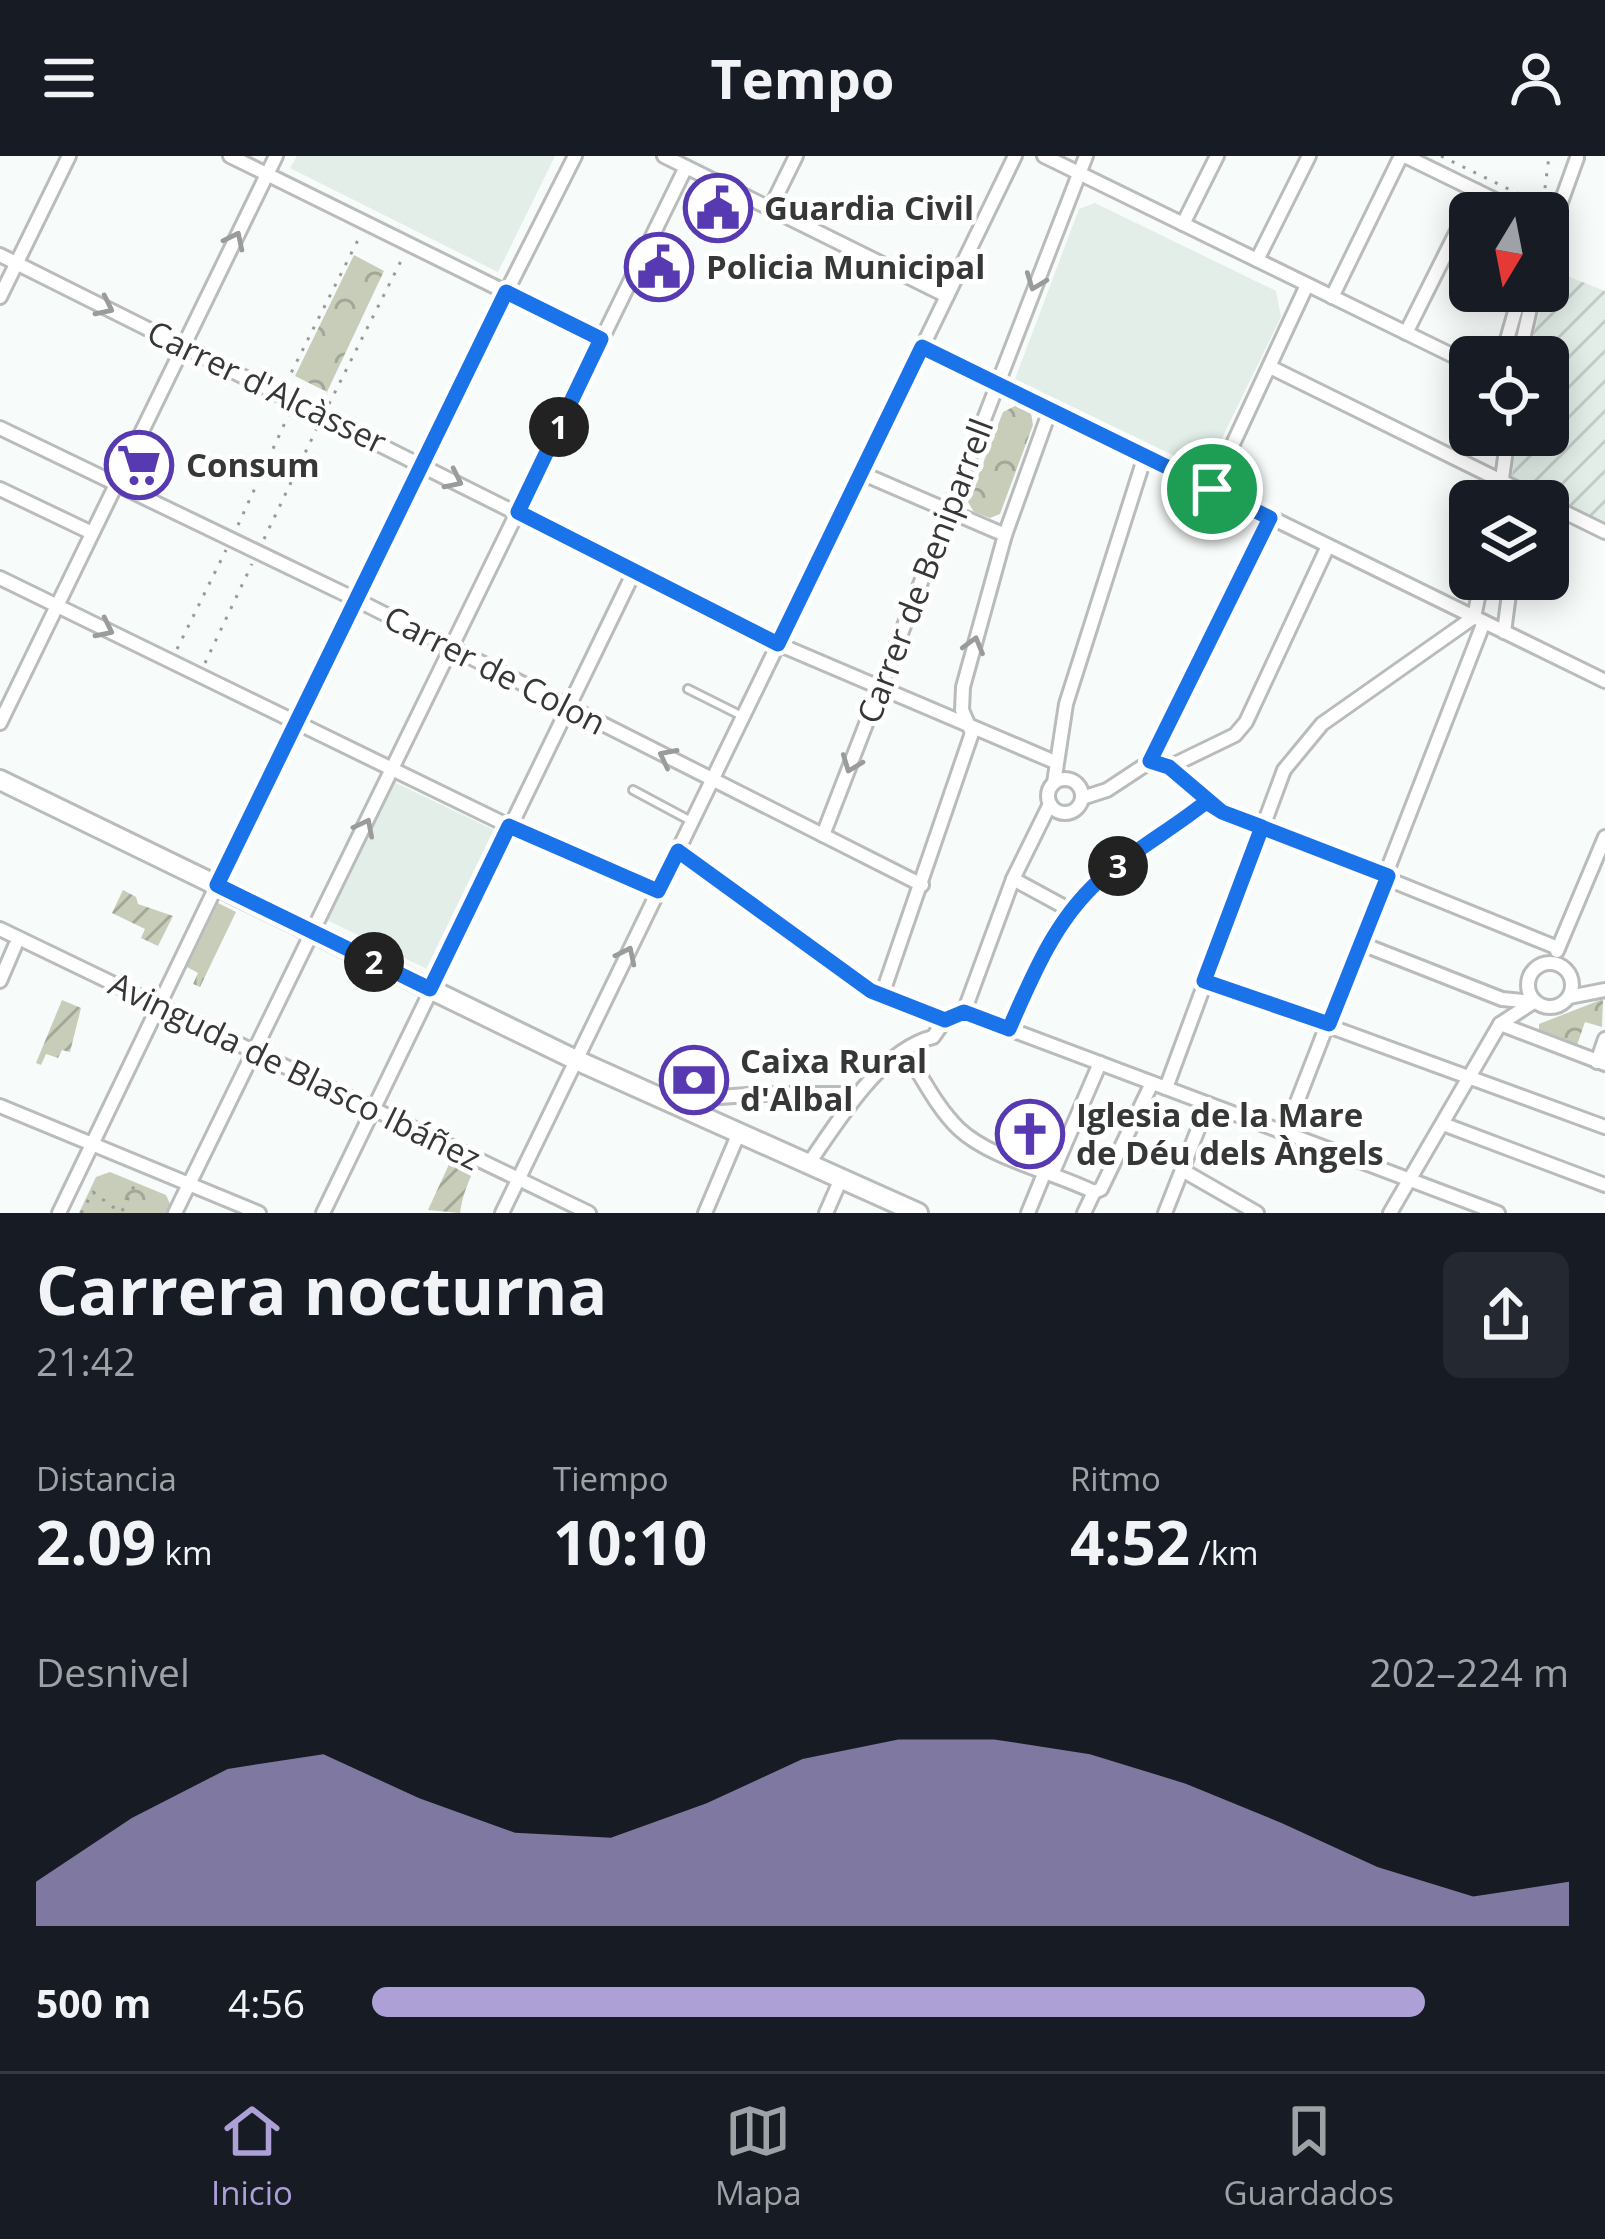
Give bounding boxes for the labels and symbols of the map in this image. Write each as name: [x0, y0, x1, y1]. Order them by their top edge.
public building icon: Guardia Civil: [683, 173, 753, 243]
place label: Guardia Civil: [764, 185, 974, 230]
north arrow: [1449, 192, 1569, 312]
one-way arrow: [221, 231, 244, 252]
public building icon: Policia Municipal: [624, 232, 694, 302]
place label: Policia Municipal: [706, 244, 985, 289]
one-way arrow: [1025, 270, 1050, 291]
one-way arrow: [93, 293, 114, 316]
street label: Carrer d'Alcàsser: [140, 309, 394, 464]
pin: 1: [529, 397, 589, 457]
street label: Carrer de Beniparrell: [846, 412, 1003, 730]
supermarket icon: Consum: [104, 430, 174, 500]
pin: [1161, 438, 1263, 540]
place label: Consum: [186, 442, 320, 487]
one-way arrow: [442, 466, 464, 489]
street label: Carrer de Colon: [377, 594, 614, 745]
one-way arrow: [93, 615, 115, 638]
one-way arrow: [960, 636, 985, 656]
one-way arrow: [658, 748, 680, 771]
one-way arrow: [841, 752, 865, 773]
one-way arrow: [350, 818, 374, 839]
pin: 3: [1088, 836, 1148, 896]
pin: 2: [344, 932, 404, 992]
one-way arrow: [613, 946, 637, 967]
street label: Avinguda de Blasco Ibáñez: [102, 961, 489, 1180]
place label: Caixa Rural d'Albal: [740, 1038, 927, 1121]
bank icon: Caixa Rural d'Albal: [659, 1045, 729, 1115]
place label: Iglesia de la Mare de Déu dels Àngels: [1076, 1092, 1384, 1175]
church icon: Iglesia de la Mare de Déu dels Àngels: [995, 1099, 1065, 1169]

